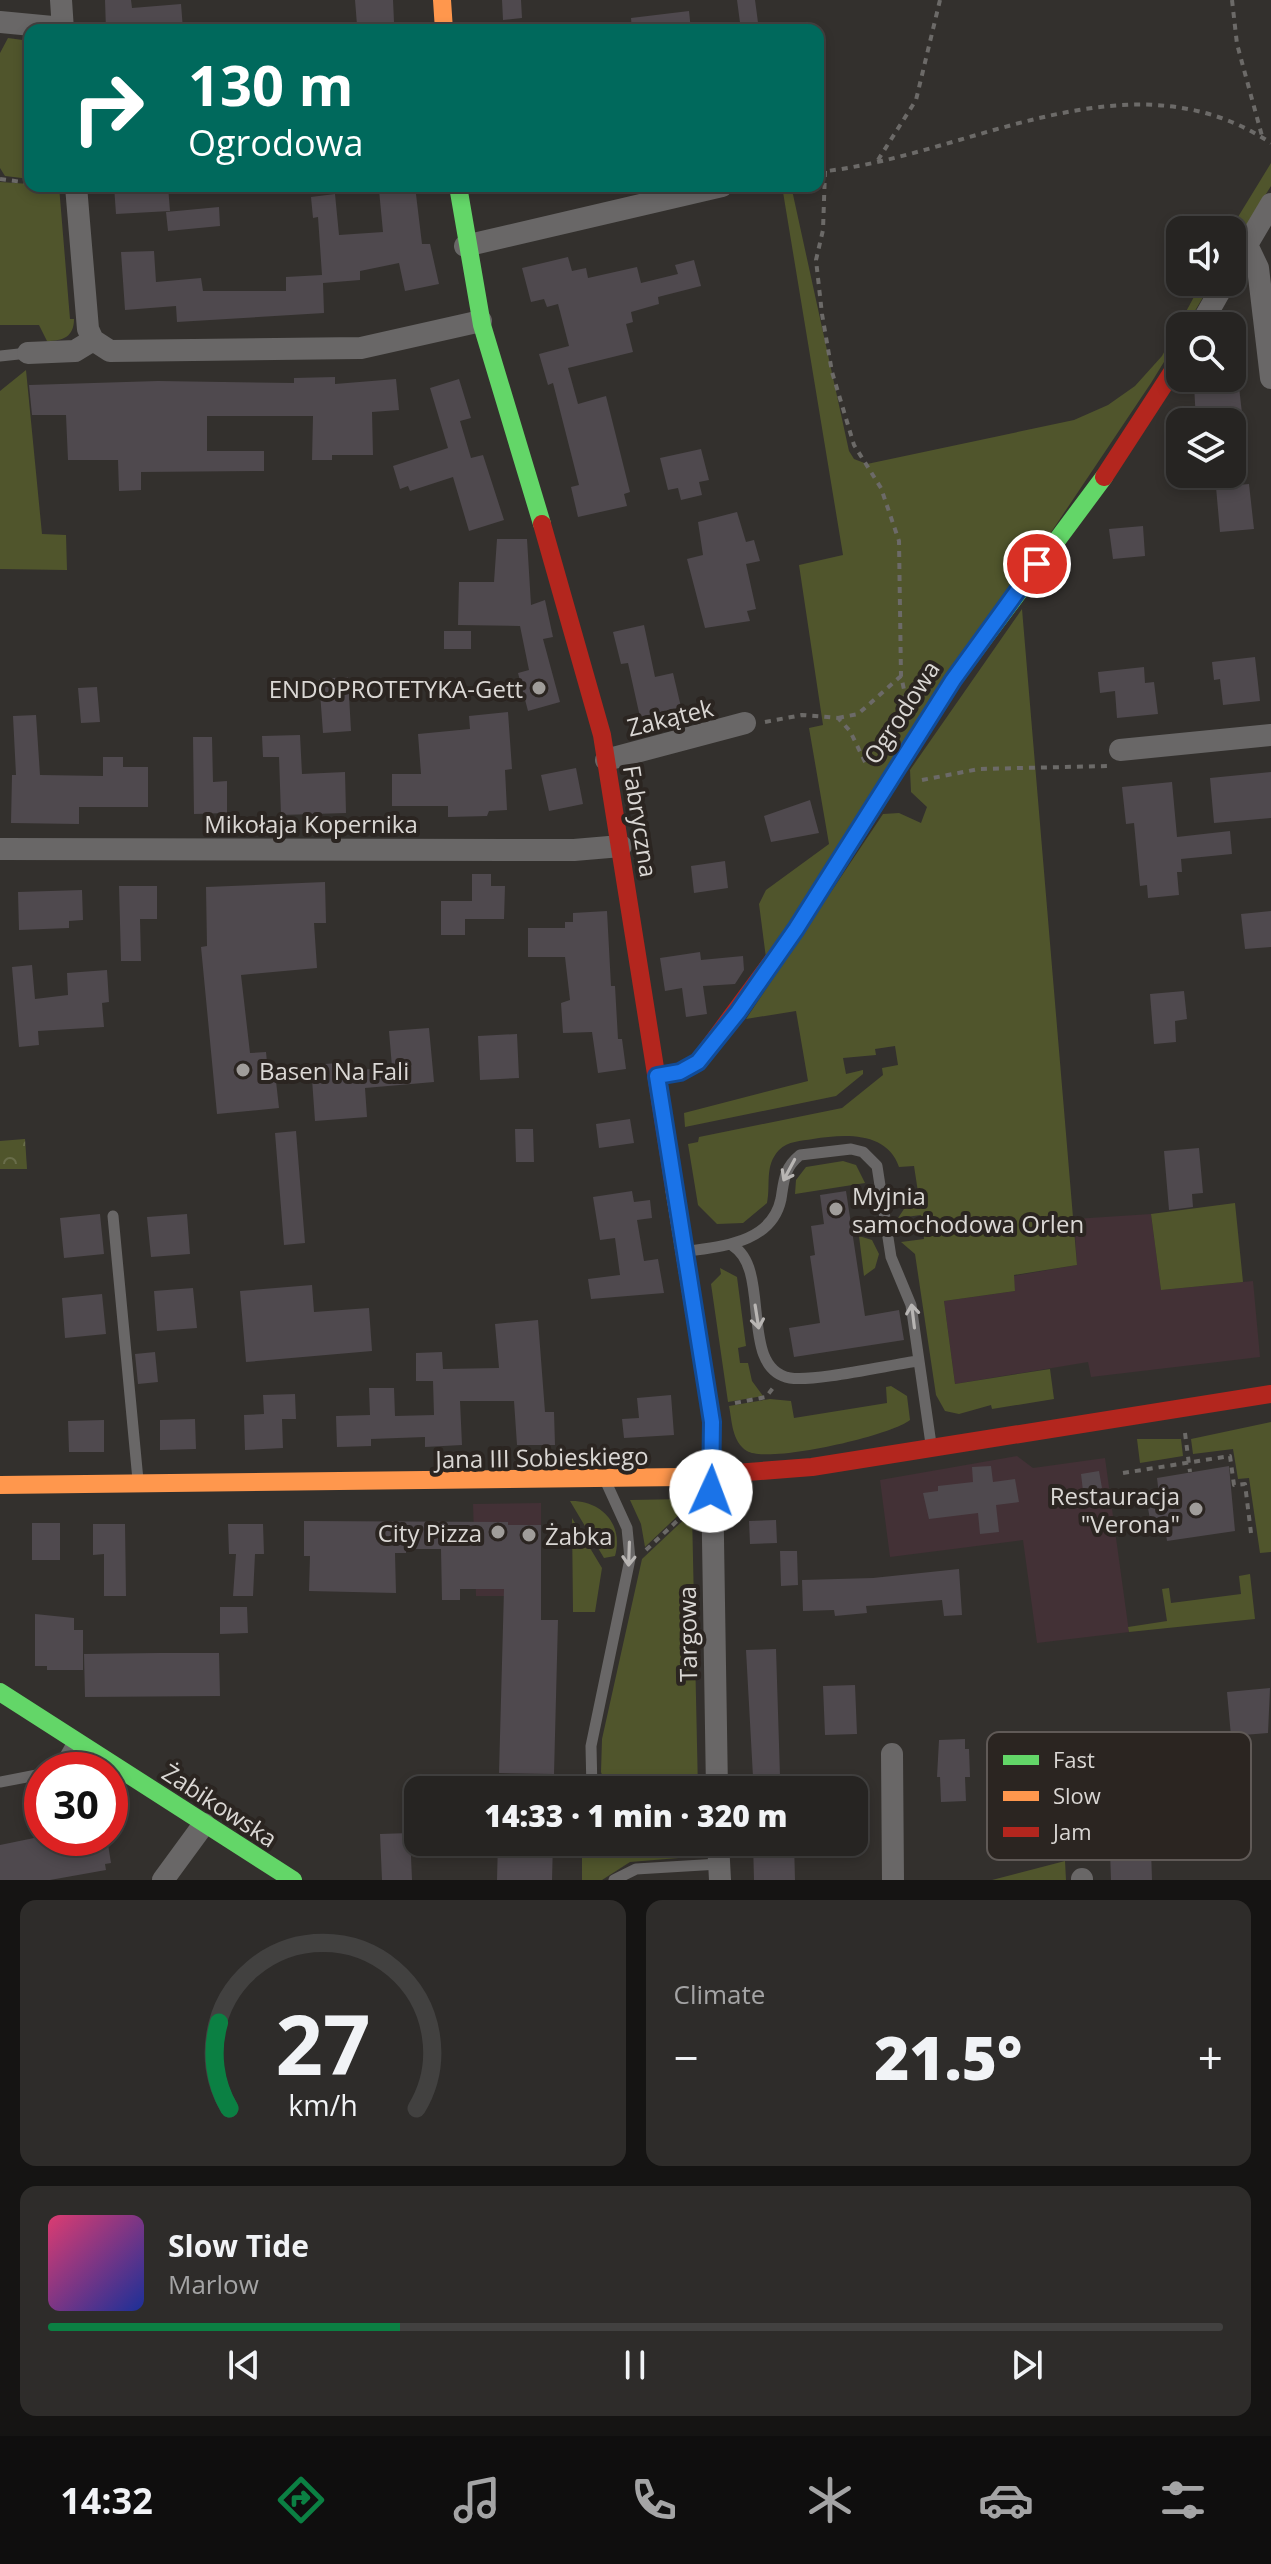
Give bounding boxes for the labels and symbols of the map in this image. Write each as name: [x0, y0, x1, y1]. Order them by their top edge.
pin: [1003, 530, 1071, 598]
street label: Ogrodowa: [855, 654, 947, 770]
place label: ENDOPROTETYKA-Gett: [269, 672, 523, 705]
marker: ENDOPROTETYKA-Gett: [530, 679, 548, 697]
street label: Zakątek: [623, 690, 717, 744]
street label: Fabryczna: [616, 763, 666, 879]
street label: Mikołaja Kopernika: [204, 807, 418, 840]
place label: Basen Na Fali: [259, 1054, 409, 1087]
marker: Basen Na Fali: [234, 1061, 252, 1079]
one-way arrow: [781, 1158, 796, 1181]
place label: Myjnia samochodowa Orlen: [852, 1179, 1084, 1240]
marker: Myjnia samochodowa Orlen: [827, 1200, 845, 1218]
one-way arrow: [905, 1303, 920, 1330]
one-way arrow: [750, 1304, 765, 1329]
street label: Jana III Sobieskiego: [433, 1439, 649, 1475]
position arrow: [669, 1449, 753, 1533]
place label: Restauracja "Verona": [1050, 1479, 1180, 1540]
marker: Restauracja "Verona": [1187, 1500, 1205, 1518]
place label: City Pizza: [378, 1516, 482, 1549]
place label: Żabka: [545, 1519, 613, 1552]
marker: City Pizza: [489, 1523, 507, 1541]
marker: Żabka: [520, 1526, 538, 1544]
one-way arrow: [622, 1540, 637, 1567]
street label: Targowa: [670, 1586, 704, 1682]
legend: [987, 1732, 1251, 1860]
text: Fast: [1053, 1744, 1095, 1774]
speed limit sign: 30: [24, 1752, 128, 1856]
street label: Żabikowska: [156, 1756, 284, 1854]
text: Slow: [1053, 1780, 1101, 1810]
text: Jam: [1051, 1816, 1092, 1846]

